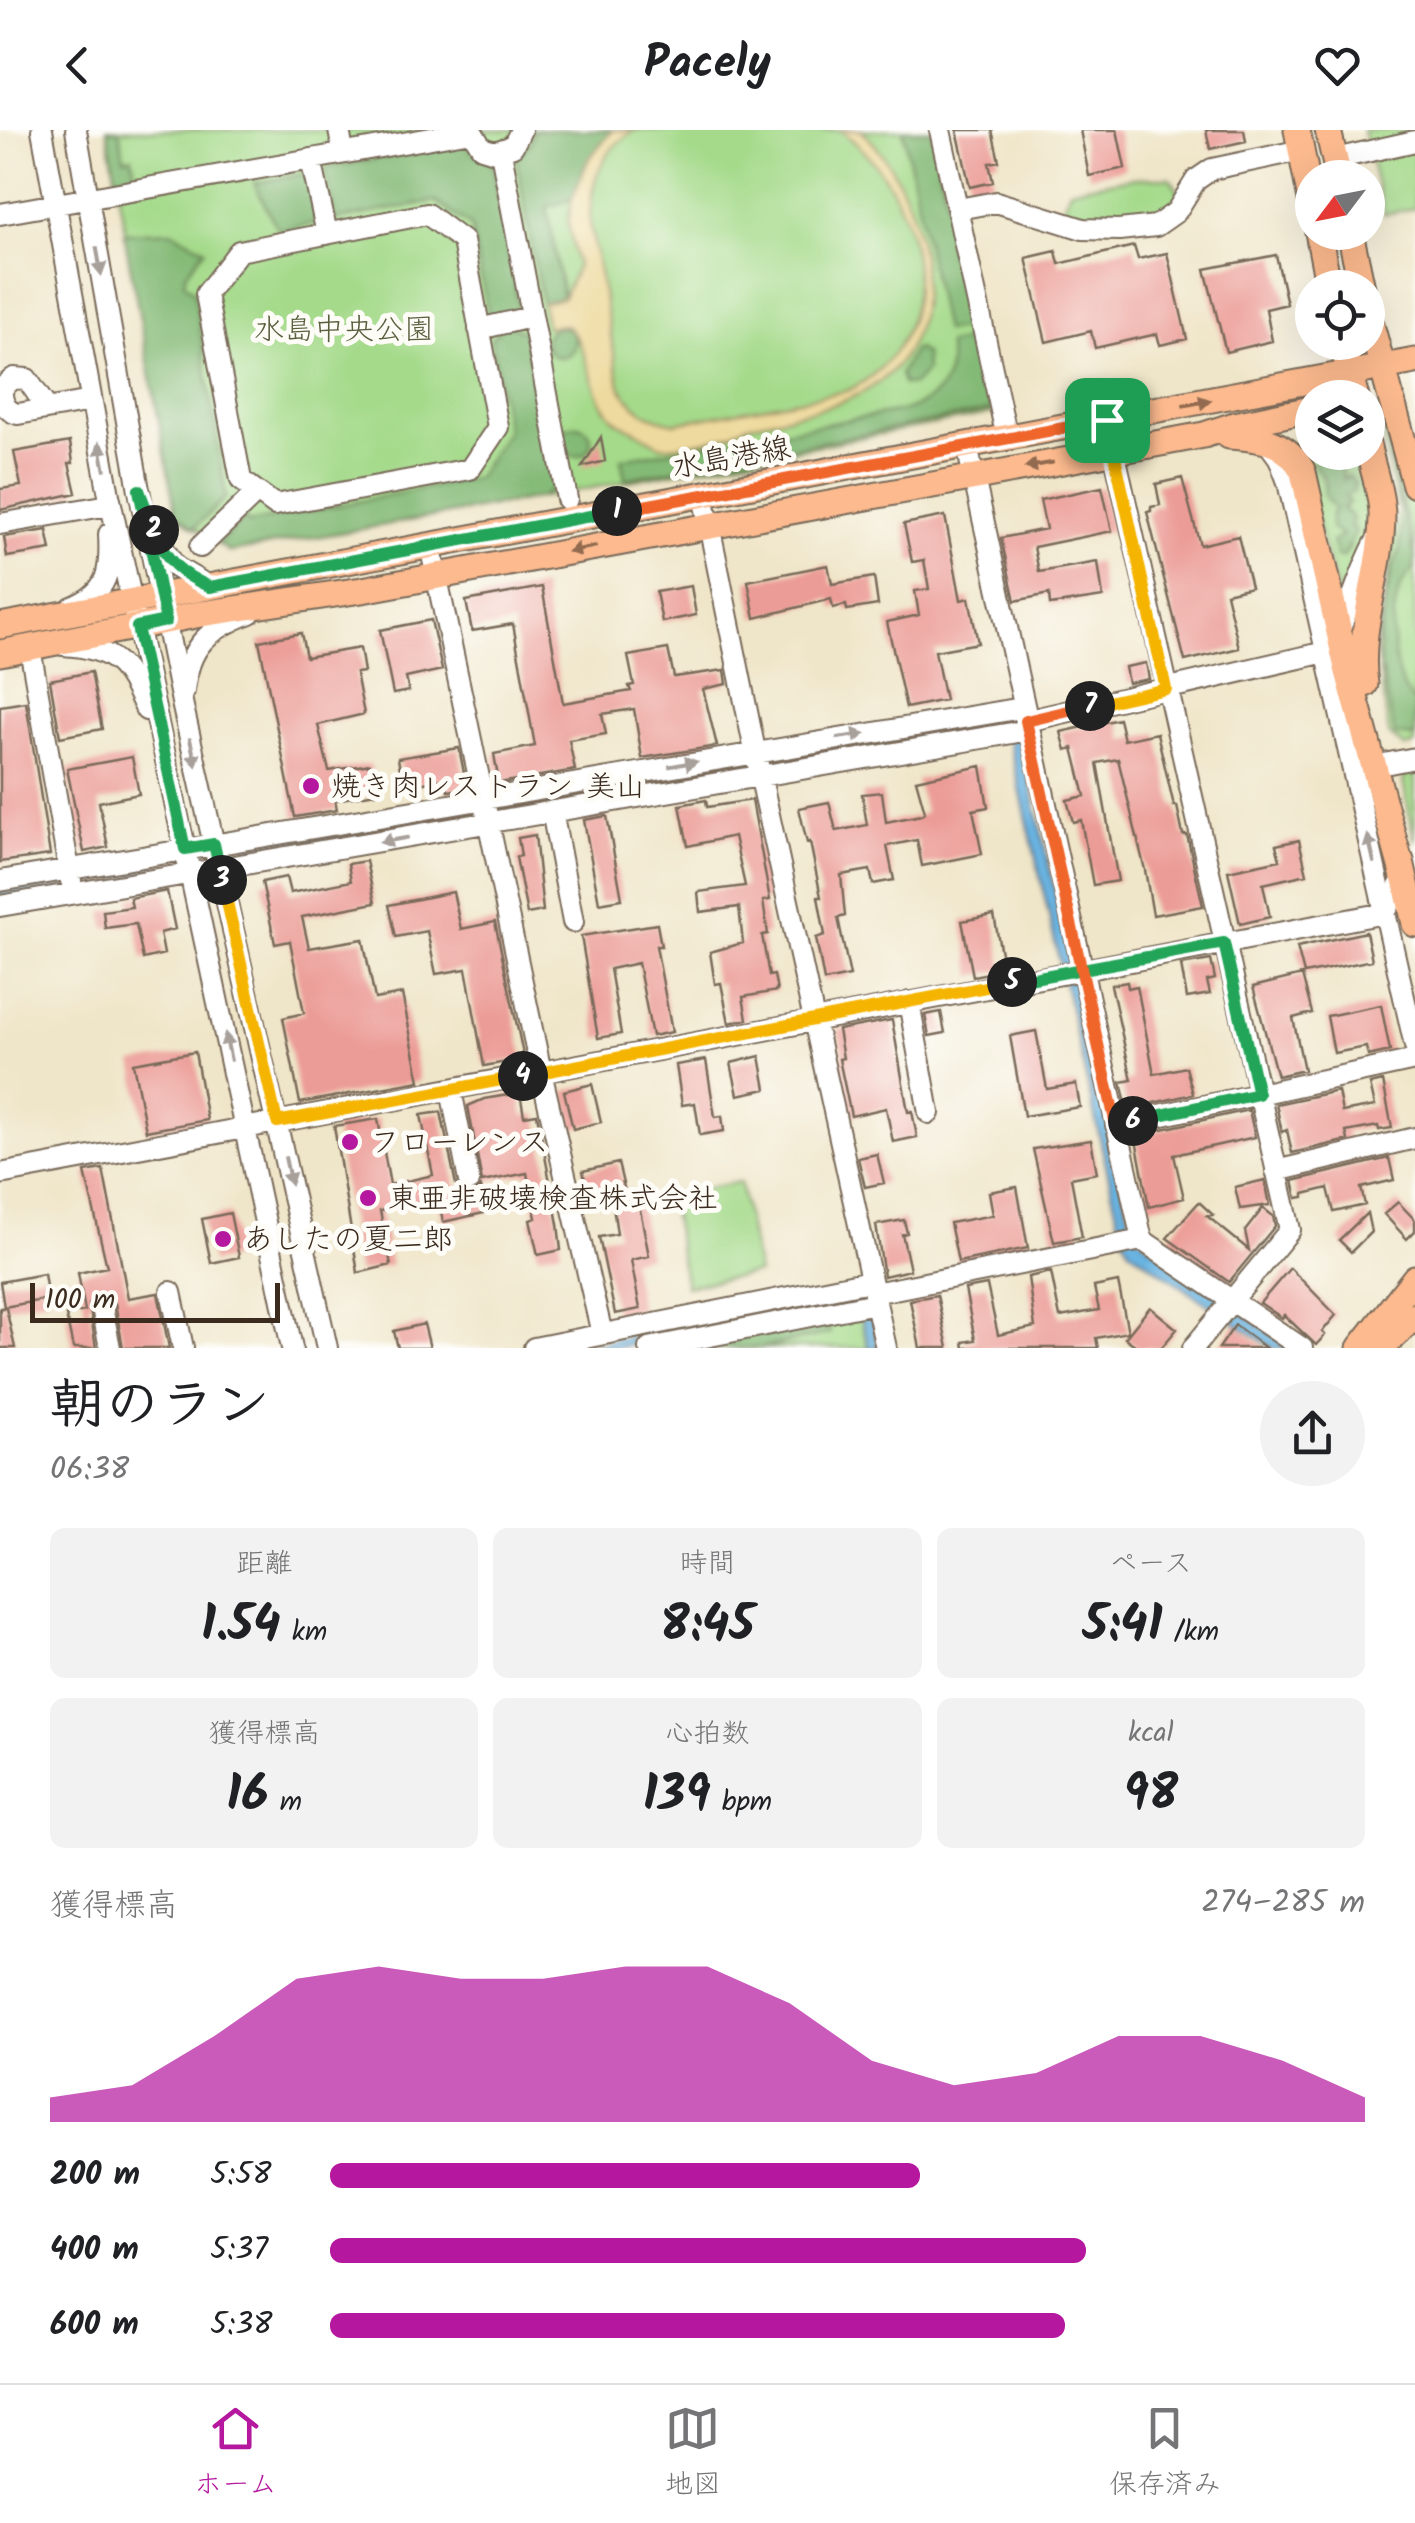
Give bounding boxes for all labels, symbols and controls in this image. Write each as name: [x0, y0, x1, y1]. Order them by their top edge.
text: Pacely: [644, 29, 771, 101]
icon: back: [50, 38, 105, 93]
icon: heart: [1310, 38, 1365, 93]
north arrow: [1295, 160, 1385, 250]
map controls: [1295, 160, 1385, 470]
one-way arrow: [92, 245, 107, 277]
button: locate: [1295, 270, 1385, 360]
park label: 水島中央公園: [254, 307, 434, 355]
pin: [1065, 378, 1150, 463]
button: layers: [1295, 380, 1385, 470]
icon: arrive: [1080, 393, 1135, 448]
one-way arrow: [1182, 395, 1213, 410]
street label: 水島港線: [668, 425, 795, 493]
one-way arrow: [93, 440, 109, 471]
one-way arrow: [1023, 458, 1054, 473]
pin: 1: [592, 486, 642, 536]
text: 1: [613, 488, 621, 533]
pin: 2: [129, 505, 179, 555]
text: 2: [146, 507, 162, 552]
one-way arrow: [566, 542, 597, 558]
pin: 7: [1065, 681, 1115, 731]
text: 7: [1083, 683, 1097, 728]
one-way arrow: [836, 727, 867, 743]
one-way arrow: [186, 737, 201, 768]
one-way arrow: [667, 756, 699, 771]
place label: 焼き肉レストラン 美山: [331, 764, 645, 812]
marker: 焼き肉レストラン 美山: [300, 775, 322, 797]
one-way arrow: [378, 833, 409, 848]
one-way arrow: [1363, 833, 1378, 864]
pin: 3: [197, 855, 247, 905]
text: 3: [214, 857, 230, 902]
pin: 5: [987, 957, 1037, 1007]
text: 5: [1005, 959, 1019, 1004]
one-way arrow: [220, 1031, 235, 1062]
pin: 4: [498, 1051, 548, 1101]
text: 4: [515, 1053, 531, 1098]
pin: 6: [1108, 1096, 1158, 1146]
text: 6: [1125, 1098, 1141, 1143]
place label: フローレンス: [370, 1120, 549, 1168]
marker: フローレンス: [339, 1131, 361, 1153]
one-way arrow: [281, 1156, 296, 1187]
place label: 東亜非破壊検査株式会社: [388, 1176, 718, 1224]
marker: 東亜非破壊検査株式会社: [357, 1187, 379, 1209]
place label: あしたの夏二郎: [243, 1217, 453, 1265]
marker: あしたの夏二郎: [212, 1228, 234, 1250]
scale bar: [30, 1278, 280, 1322]
text: 100 m: [45, 1278, 115, 1323]
text: 朝のラン: [50, 1364, 270, 1451]
button: share: [1260, 1381, 1365, 1486]
text: 06:38: [50, 1445, 129, 1496]
text: 距離: [236, 1542, 292, 1587]
text: 時間: [679, 1542, 736, 1587]
text: ペース: [1110, 1542, 1192, 1587]
text: 1.54: [201, 1587, 281, 1667]
text: 8:45: [660, 1587, 755, 1667]
text: 5:41: [1083, 1587, 1163, 1667]
text: km: [281, 1610, 327, 1655]
text: /km: [1163, 1610, 1219, 1655]
text: kcal: [1128, 1711, 1174, 1756]
text: 獲得標高: [208, 1712, 320, 1757]
text: 心拍数: [665, 1712, 750, 1757]
text: 98: [1123, 1756, 1178, 1836]
text: 16: [226, 1757, 269, 1837]
text: 139: [643, 1757, 711, 1837]
text: m: [269, 1780, 302, 1825]
text: bpm: [711, 1780, 772, 1825]
text: 274–285 m: [1201, 1878, 1365, 1929]
text: 獲得標高: [50, 1881, 178, 1932]
text: 200 m: [50, 2150, 140, 2201]
text: 5:58: [210, 2150, 272, 2201]
text: 400 m: [50, 2225, 139, 2276]
text: 5:37: [210, 2225, 268, 2276]
text: 600 m: [50, 2300, 139, 2351]
text: 5:38: [210, 2300, 273, 2351]
tab: ホーム: [194, 2401, 277, 2508]
tab: 地図: [665, 2401, 721, 2508]
tab: 保存済み: [1109, 2401, 1221, 2508]

